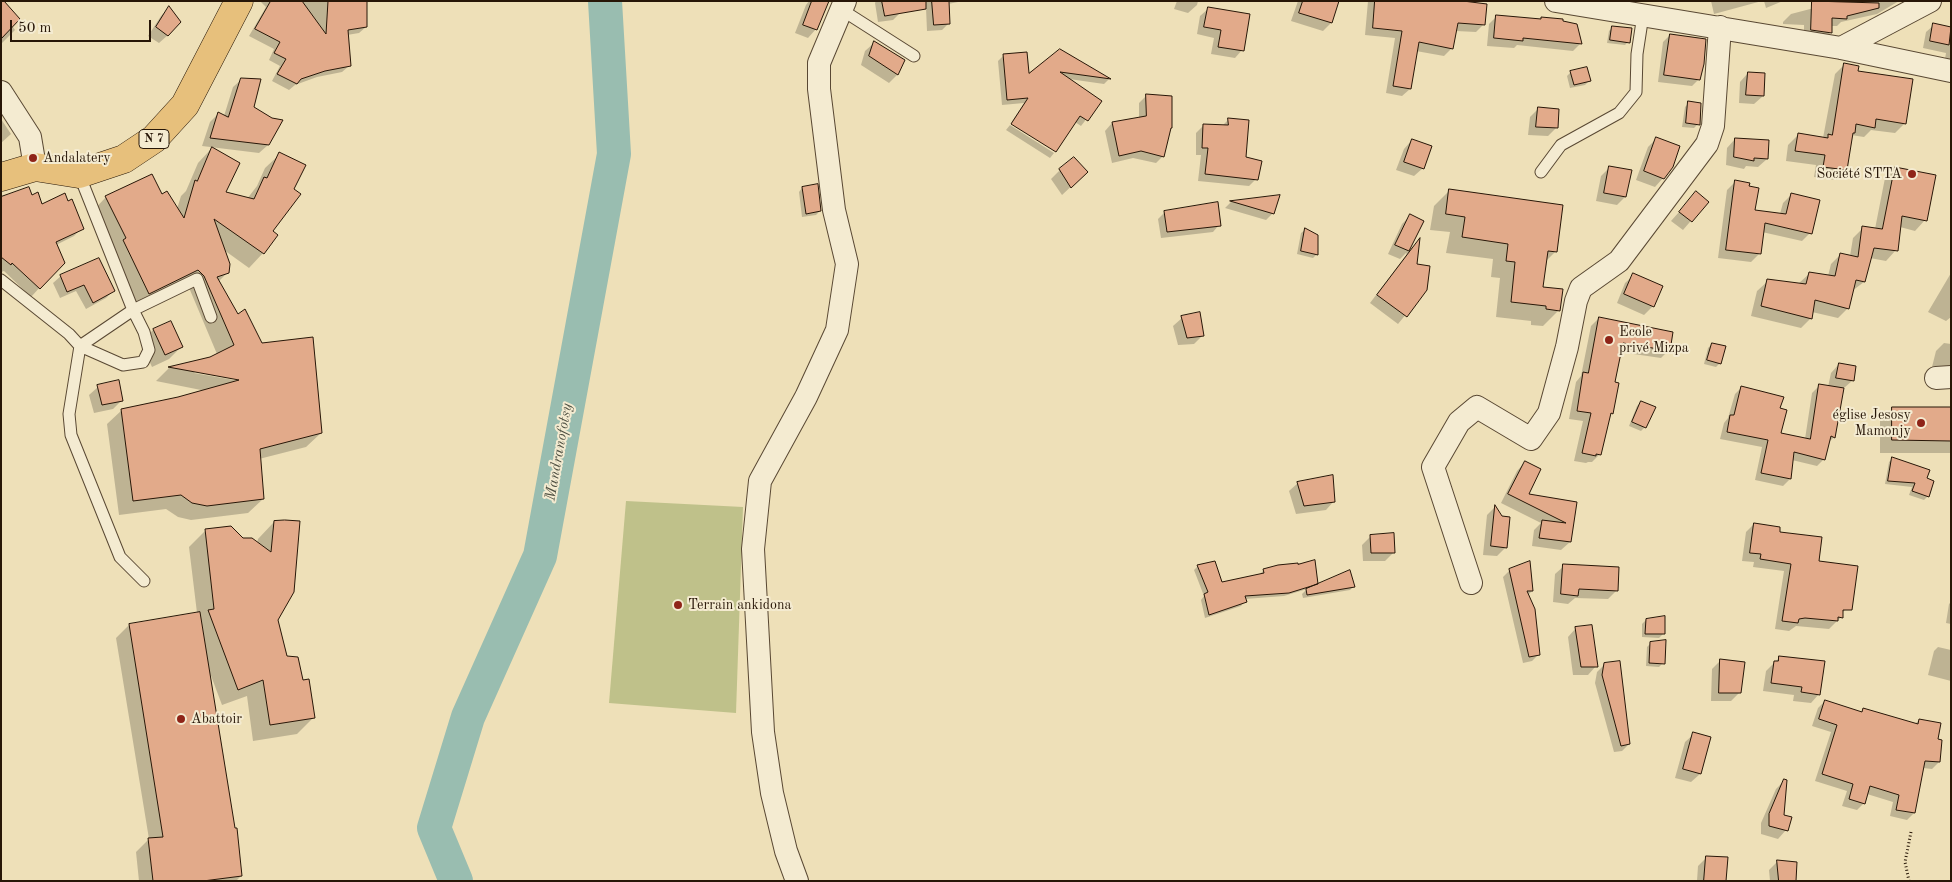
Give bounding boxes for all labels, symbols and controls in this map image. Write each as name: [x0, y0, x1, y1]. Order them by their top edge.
scale bar: [12, 10, 154, 42]
text: 50 m: [18, 21, 52, 36]
road number: N 7: [139, 130, 169, 148]
place label: Andalatery: [43, 150, 111, 166]
marker: Andalatery: [27, 152, 39, 164]
place label: Société STTA: [1817, 166, 1902, 182]
marker: Société STTA: [1906, 168, 1918, 180]
place label: Ecole privé Mizpa: [1619, 324, 1689, 357]
marker: Ecole privé Mizpa: [1603, 334, 1615, 346]
water label: Mandranofotsy: [542, 402, 576, 502]
place label: église Jesosy Mamonjy: [1832, 407, 1911, 440]
marker: église Jesosy Mamonjy: [1915, 417, 1927, 429]
place label: Terrain ankidona: [688, 597, 791, 613]
marker: Terrain ankidona: [672, 599, 684, 611]
place label: Abattoir: [191, 711, 242, 727]
marker: Abattoir: [175, 713, 187, 725]

